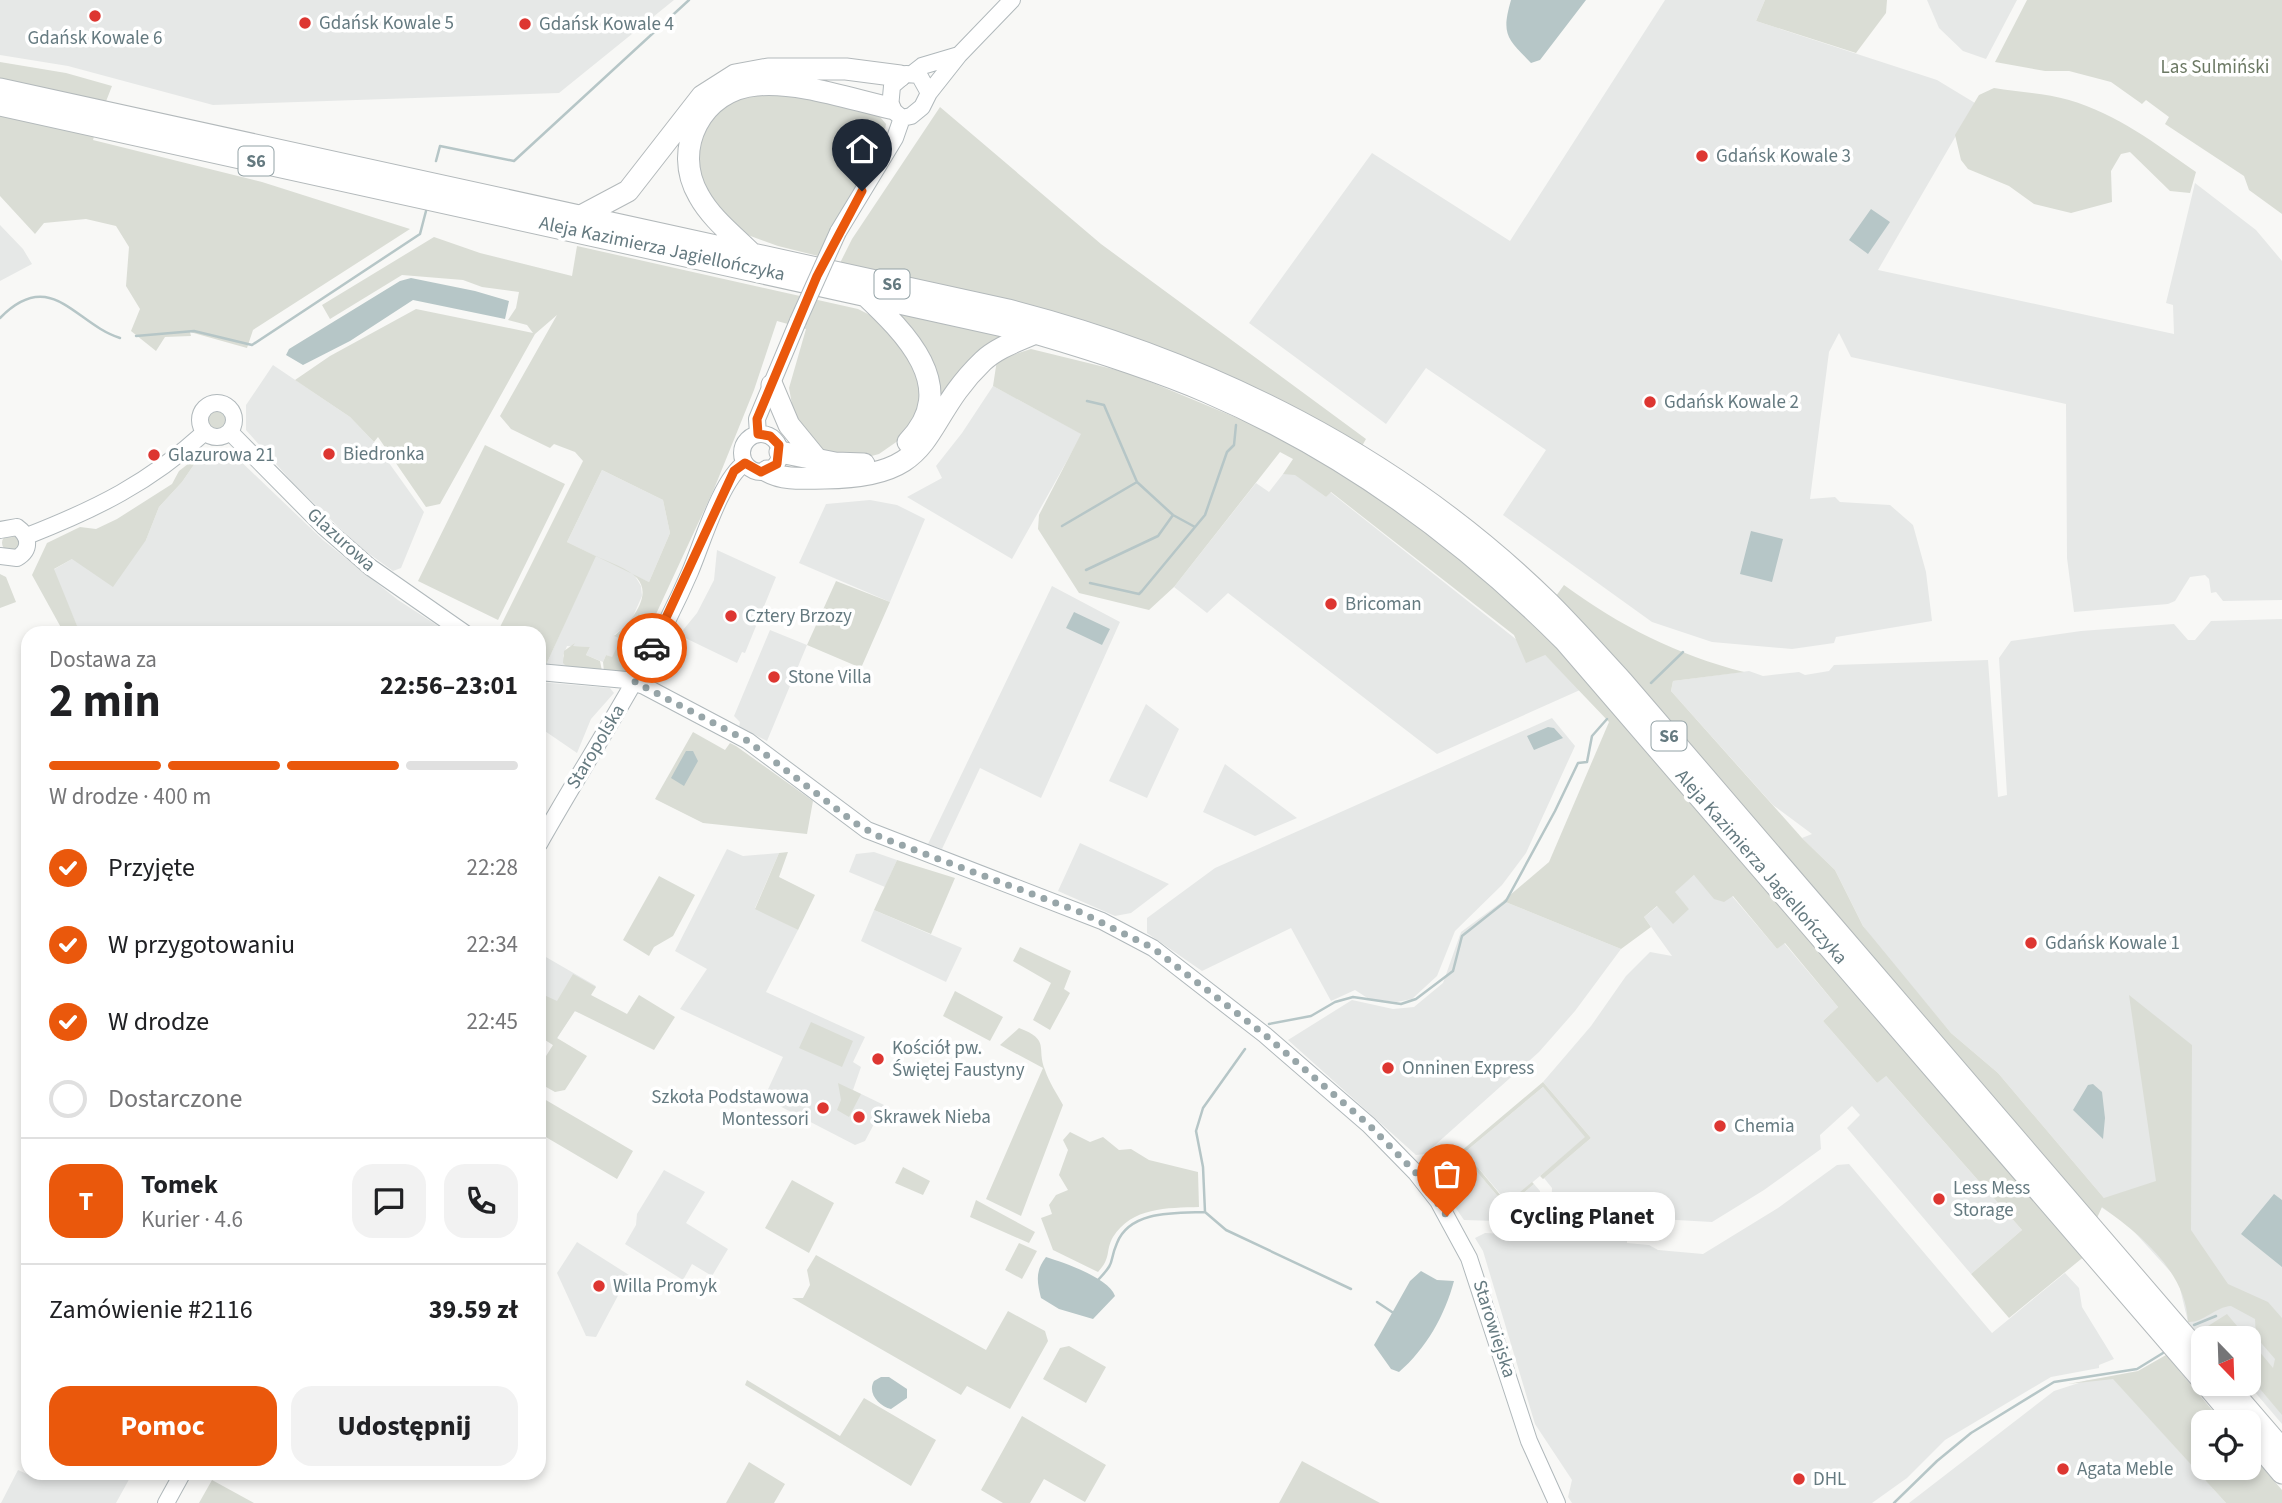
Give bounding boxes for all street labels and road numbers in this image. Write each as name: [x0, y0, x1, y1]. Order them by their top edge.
road number: S6: [238, 146, 274, 176]
street label: Aleja Kazimierza Jagiellończyka: [537, 210, 787, 288]
road number: S6: [874, 270, 910, 298]
street label: Glazurowa: [301, 502, 381, 578]
street label: Staropolska: [560, 700, 632, 794]
road number: S6: [1652, 722, 1686, 750]
street label: Aleja Kazimierza Jagiellończyka: [1669, 764, 1853, 970]
street label: Starowiejska: [1466, 1277, 1522, 1381]

